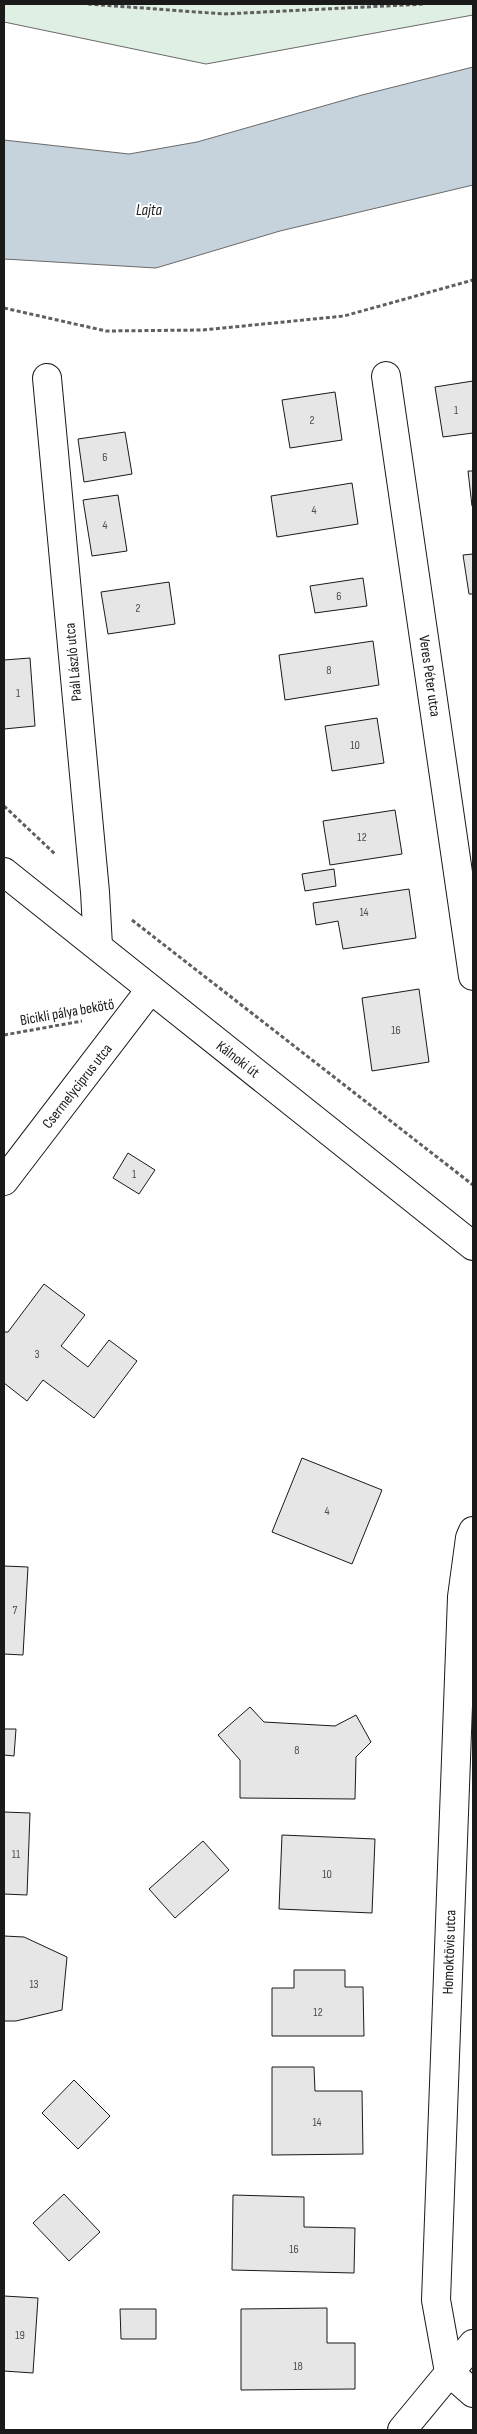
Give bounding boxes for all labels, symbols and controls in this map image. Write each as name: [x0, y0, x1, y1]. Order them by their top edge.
water label: Lajta: [136, 201, 163, 220]
house number: 1: [454, 403, 459, 418]
house number: 2: [310, 413, 315, 428]
house number: 6: [102, 450, 108, 465]
house number: 4: [311, 503, 317, 518]
house number: 4: [102, 518, 108, 533]
house number: 6: [336, 589, 342, 604]
house number: 2: [136, 601, 141, 616]
street label: Paál László utca: [61, 622, 86, 702]
street label: Veres Péter utca: [414, 634, 445, 718]
house number: 8: [326, 663, 332, 678]
house number: 1: [16, 686, 21, 701]
house number: 10: [350, 738, 360, 753]
house number: 12: [357, 830, 367, 845]
house number: 14: [359, 905, 369, 920]
street label: Bicikli pálya bekötő: [18, 995, 116, 1030]
house number: 16: [391, 1023, 401, 1038]
street label: Kálnoki út: [212, 1037, 263, 1082]
street label: Csermelyciprus utca: [38, 1040, 117, 1133]
house number: 1: [132, 1167, 137, 1182]
house number: 3: [34, 1347, 40, 1362]
house number: 4: [324, 1504, 330, 1519]
house number: 7: [13, 1603, 18, 1618]
house number: 8: [294, 1743, 300, 1758]
house number: 11: [12, 1847, 21, 1862]
house number: 10: [322, 1867, 332, 1882]
street label: Homoktövis utca: [439, 1909, 460, 1995]
house number: 13: [29, 1977, 39, 1992]
house number: 12: [313, 2005, 323, 2020]
house number: 14: [312, 2115, 322, 2130]
house number: 16: [289, 2242, 299, 2257]
house number: 19: [15, 2328, 25, 2343]
house number: 18: [293, 2359, 303, 2374]

